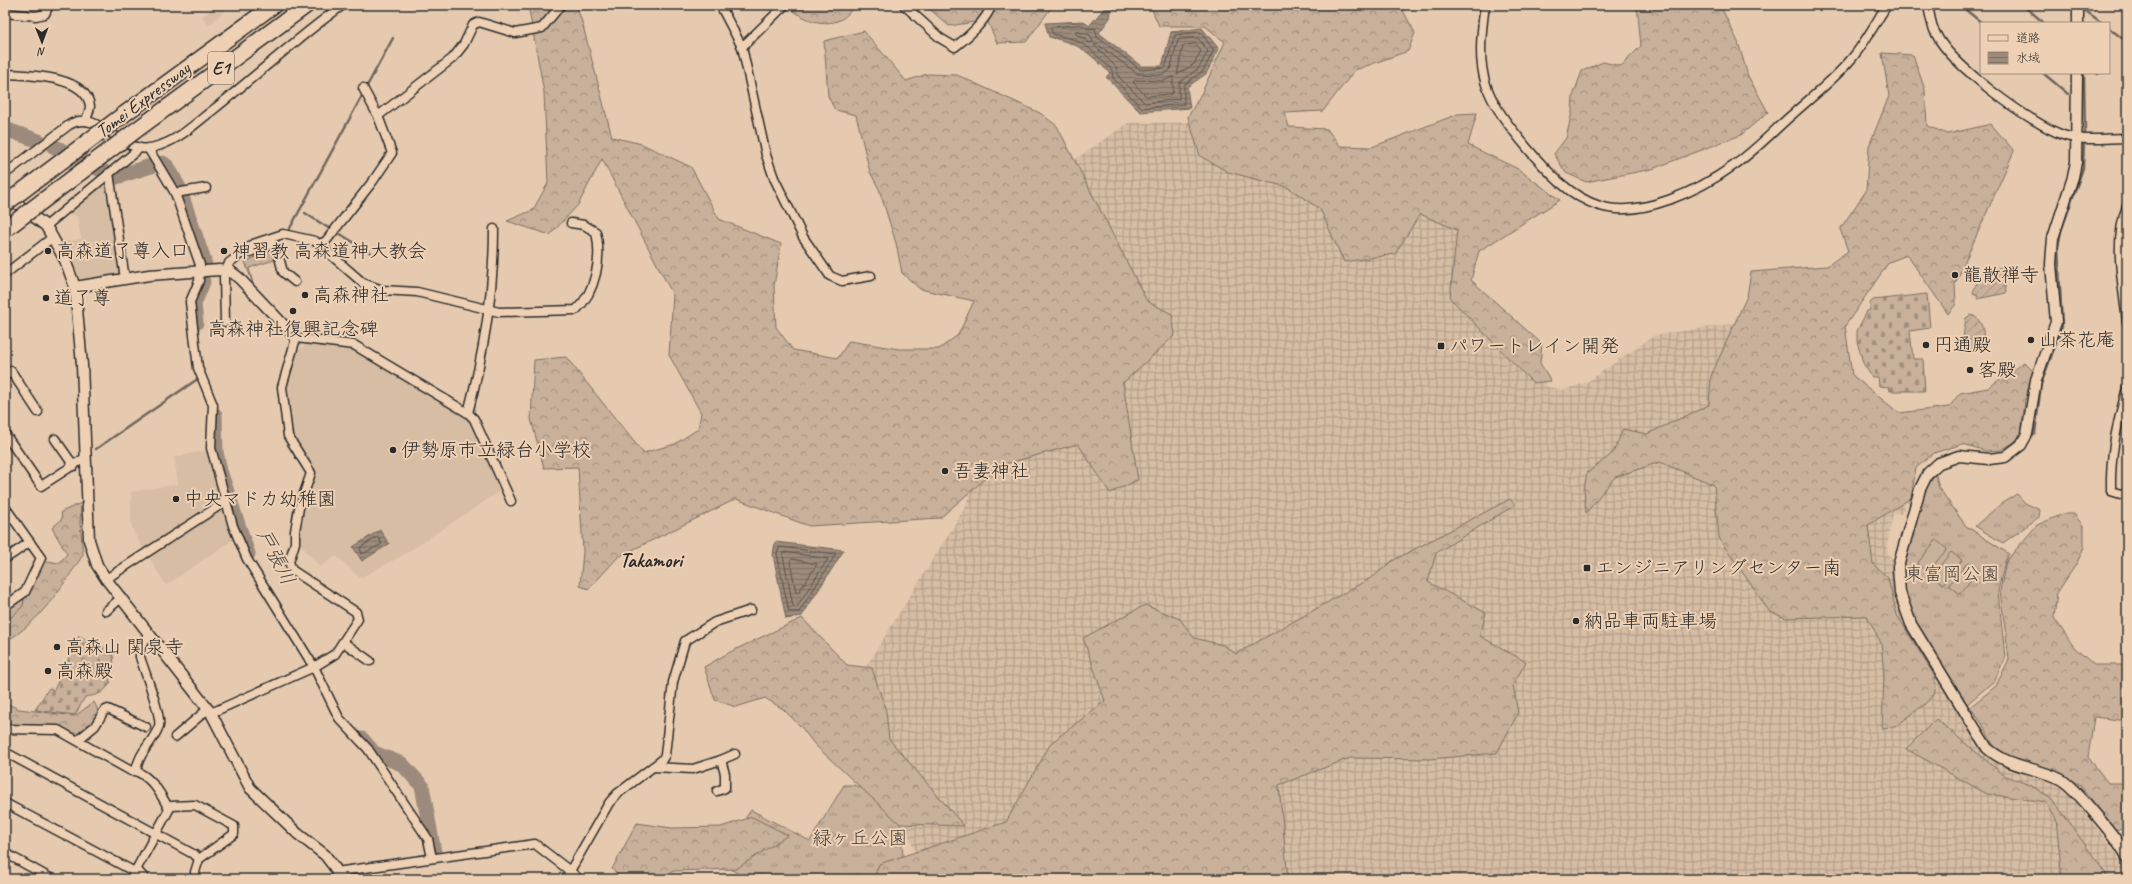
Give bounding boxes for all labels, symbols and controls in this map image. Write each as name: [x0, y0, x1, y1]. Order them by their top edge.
north arrow: [22, 22, 62, 62]
legend: [1980, 22, 2110, 74]
text: 道路: [2016, 30, 2040, 46]
text: N: [36, 45, 46, 59]
text: 水域: [2016, 50, 2040, 66]
road number: E1: [208, 52, 234, 84]
street label: Tomei Expressway: [91, 56, 196, 143]
place label: 高森道了尊入口: [56, 239, 189, 263]
place label: 神習教 高森道神大教会: [232, 239, 427, 263]
marker: 高森道了尊入口: [43, 246, 53, 256]
marker: 神習教 高森道神大教会: [219, 246, 229, 256]
place label: 龍散禅寺: [1963, 263, 2039, 287]
marker: 龍散禅寺: [1950, 270, 1960, 280]
place label: 高森神社: [313, 283, 389, 307]
place label: 道了尊: [54, 286, 111, 310]
marker: 高森神社: [300, 290, 310, 300]
marker: 道了尊: [41, 293, 51, 303]
marker: 高森神社復興記念碑: [288, 306, 298, 316]
place label: 高森神社復興記念碑: [207, 317, 379, 341]
place label: 山茶花庵: [2039, 328, 2115, 352]
place label: 円通殿: [1934, 333, 1991, 357]
place label: パワートレイン開発: [1449, 334, 1619, 358]
marker: 山茶花庵: [2026, 335, 2036, 345]
marker: 円通殿: [1921, 340, 1931, 350]
marker: パワートレイン開発: [1436, 341, 1446, 351]
place label: 客殿: [1978, 358, 2016, 382]
marker: 客殿: [1965, 365, 1975, 375]
place label: 伊勢原市立緑台小学校: [401, 438, 591, 462]
marker: 伊勢原市立緑台小学校: [388, 445, 398, 455]
place label: 吾妻神社: [953, 459, 1029, 483]
marker: 吾妻神社: [940, 466, 950, 476]
place label: 中央マドカ幼稚園: [184, 487, 336, 511]
marker: 中央マドカ幼稚園: [171, 494, 181, 504]
water label: 戸張川: [251, 525, 301, 589]
district label: Takamori: [620, 548, 685, 573]
place label: エンジニアリングセンター南: [1595, 556, 1841, 580]
park label: 東富岡公園: [1904, 562, 2000, 586]
marker: エンジニアリングセンター南: [1582, 563, 1592, 573]
place label: 納品車両駐車場: [1584, 609, 1717, 633]
marker: 納品車両駐車場: [1571, 616, 1581, 626]
place label: 高森山 関泉寺: [65, 635, 184, 659]
marker: 高森山 関泉寺: [52, 642, 62, 652]
place label: 高森殿: [56, 659, 113, 683]
marker: 高森殿: [43, 666, 53, 676]
park label: 緑ヶ丘公園: [812, 826, 908, 850]

